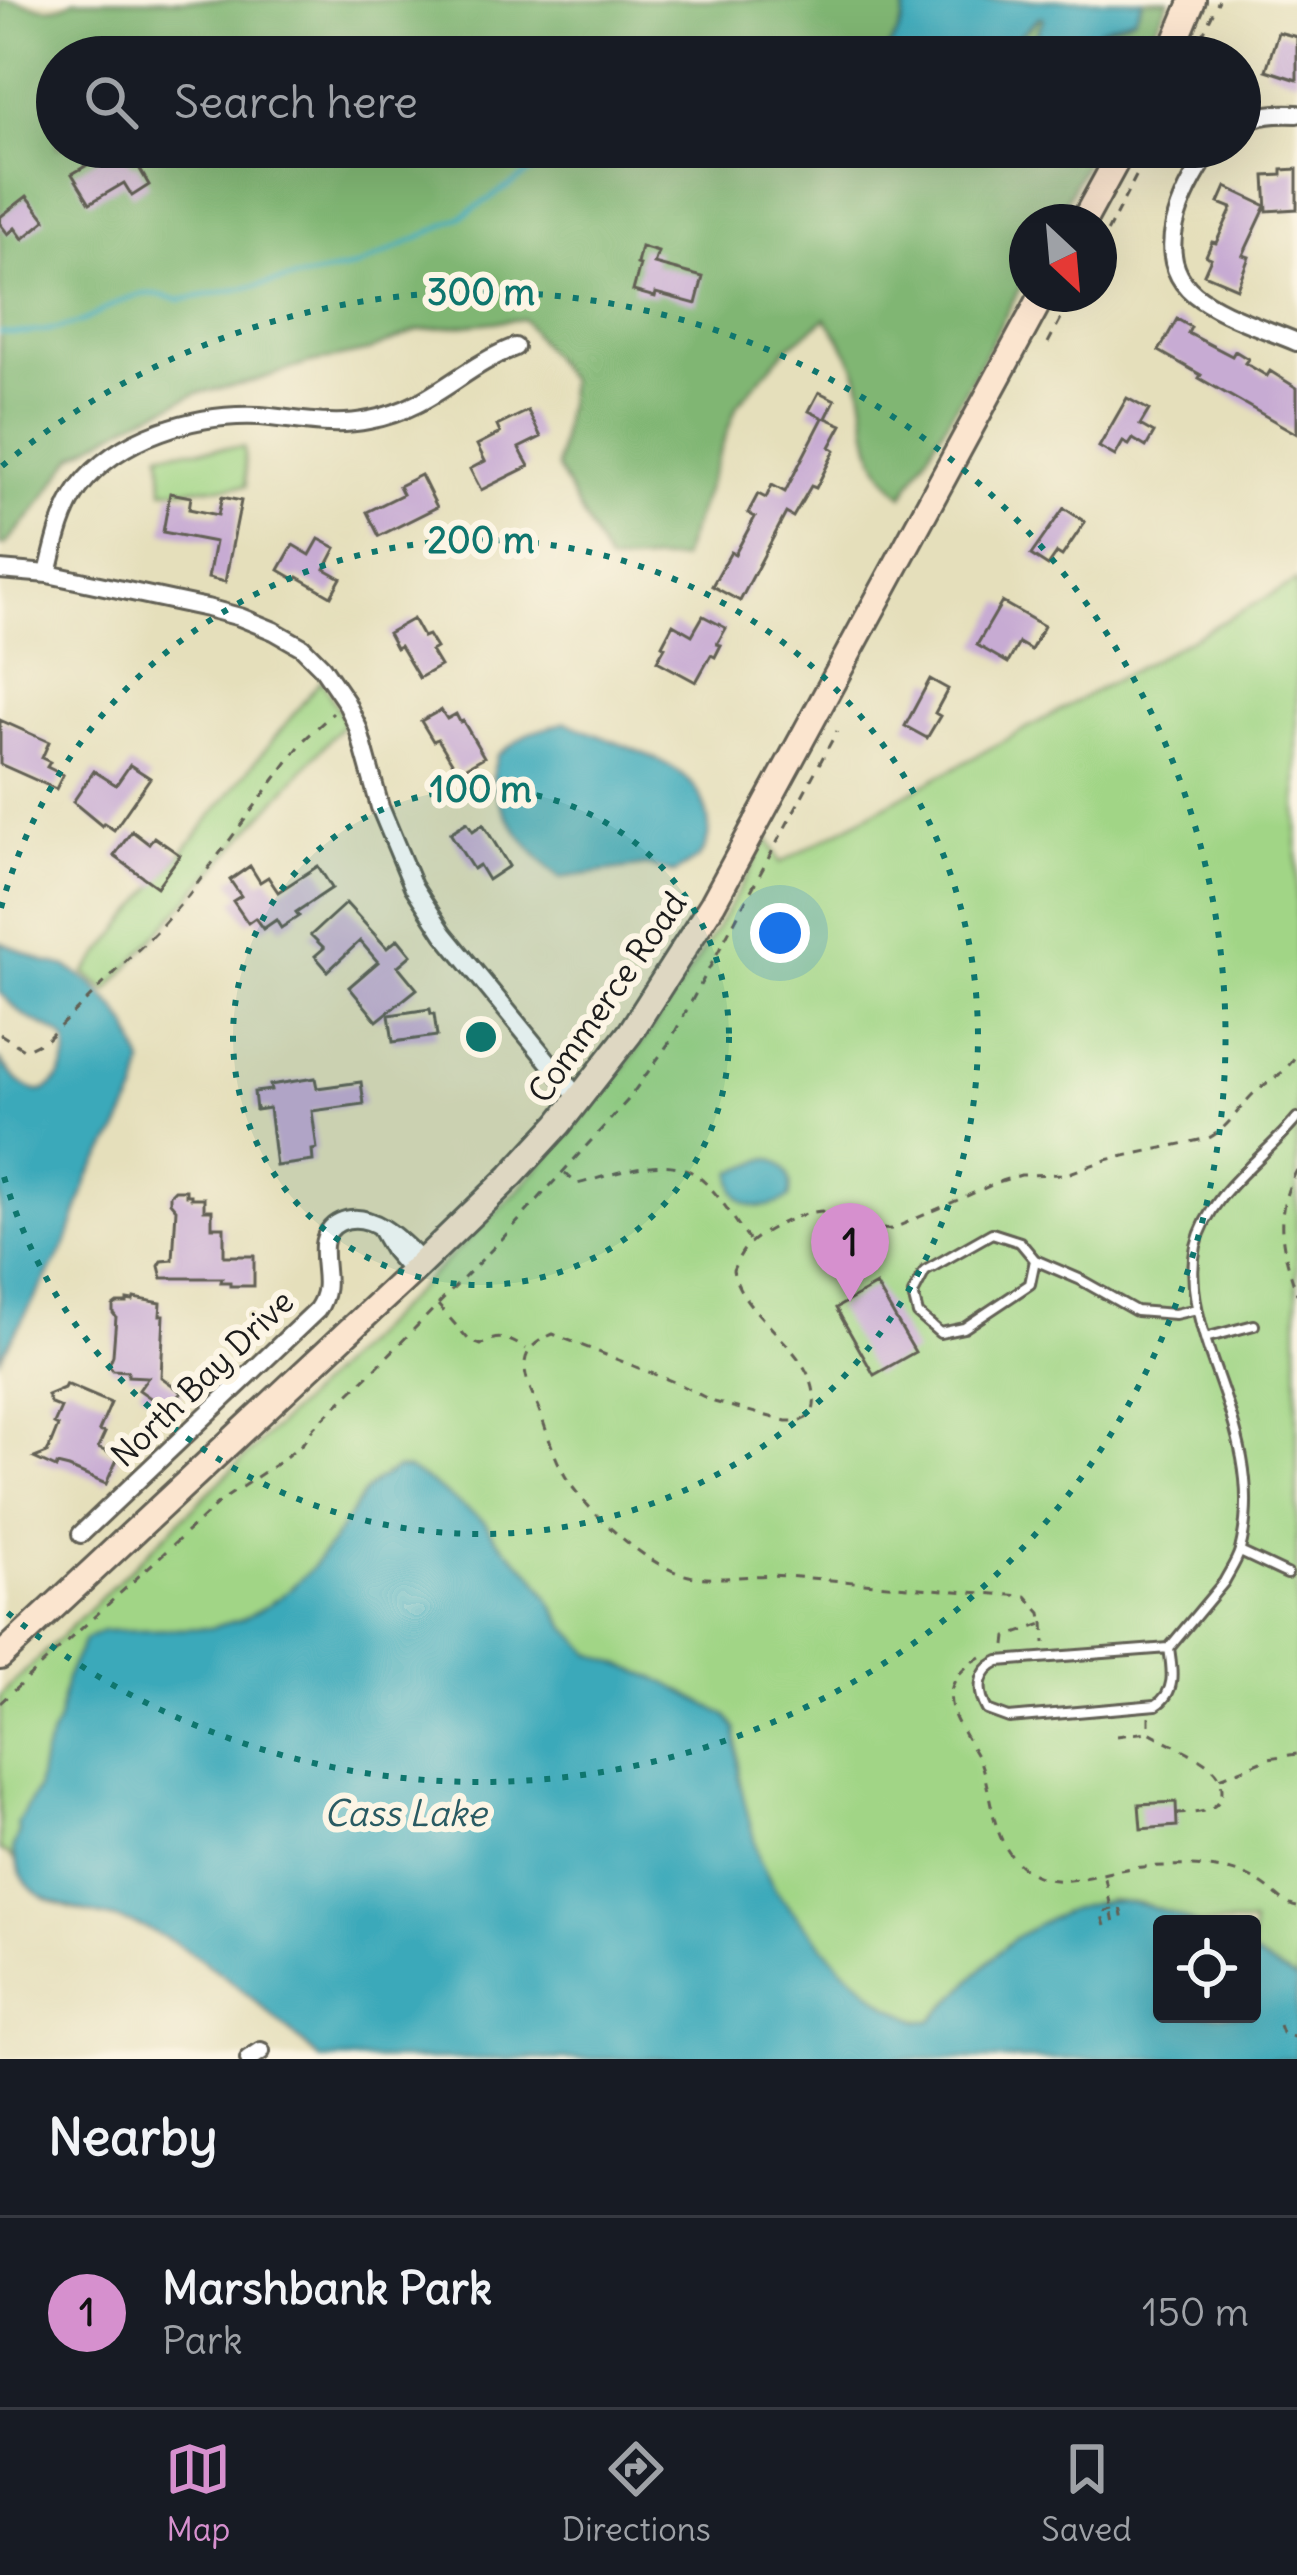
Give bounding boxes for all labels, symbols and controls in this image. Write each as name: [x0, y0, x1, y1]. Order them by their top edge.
search box: [36, 36, 1261, 168]
icon: search: [78, 69, 144, 135]
text: Search here: [174, 74, 418, 130]
north arrow: [1009, 204, 1117, 312]
text: 300 m: [427, 270, 535, 315]
text: 200 m: [427, 518, 535, 563]
text: 100 m: [430, 767, 532, 812]
street label: Commerce Road: [519, 883, 695, 1111]
your location: [750, 903, 810, 963]
centre of rings: [460, 1016, 502, 1058]
pin: 1: [811, 1203, 889, 1302]
street label: North Bay Drive: [102, 1280, 302, 1476]
water label: Cass Lake: [324, 1791, 489, 1836]
map controls: [1153, 1915, 1261, 2023]
button: locate: [1153, 1915, 1261, 2023]
text: Nearby: [48, 2105, 217, 2169]
text: Marshbank Park: [162, 2260, 492, 2316]
text: 1: [79, 2288, 95, 2337]
text: 150 m: [1142, 2288, 1249, 2337]
text: Park: [162, 2316, 243, 2365]
tab: Map: [165, 2436, 231, 2550]
tab: Directions: [562, 2436, 711, 2550]
tab: Saved: [1041, 2436, 1132, 2550]

